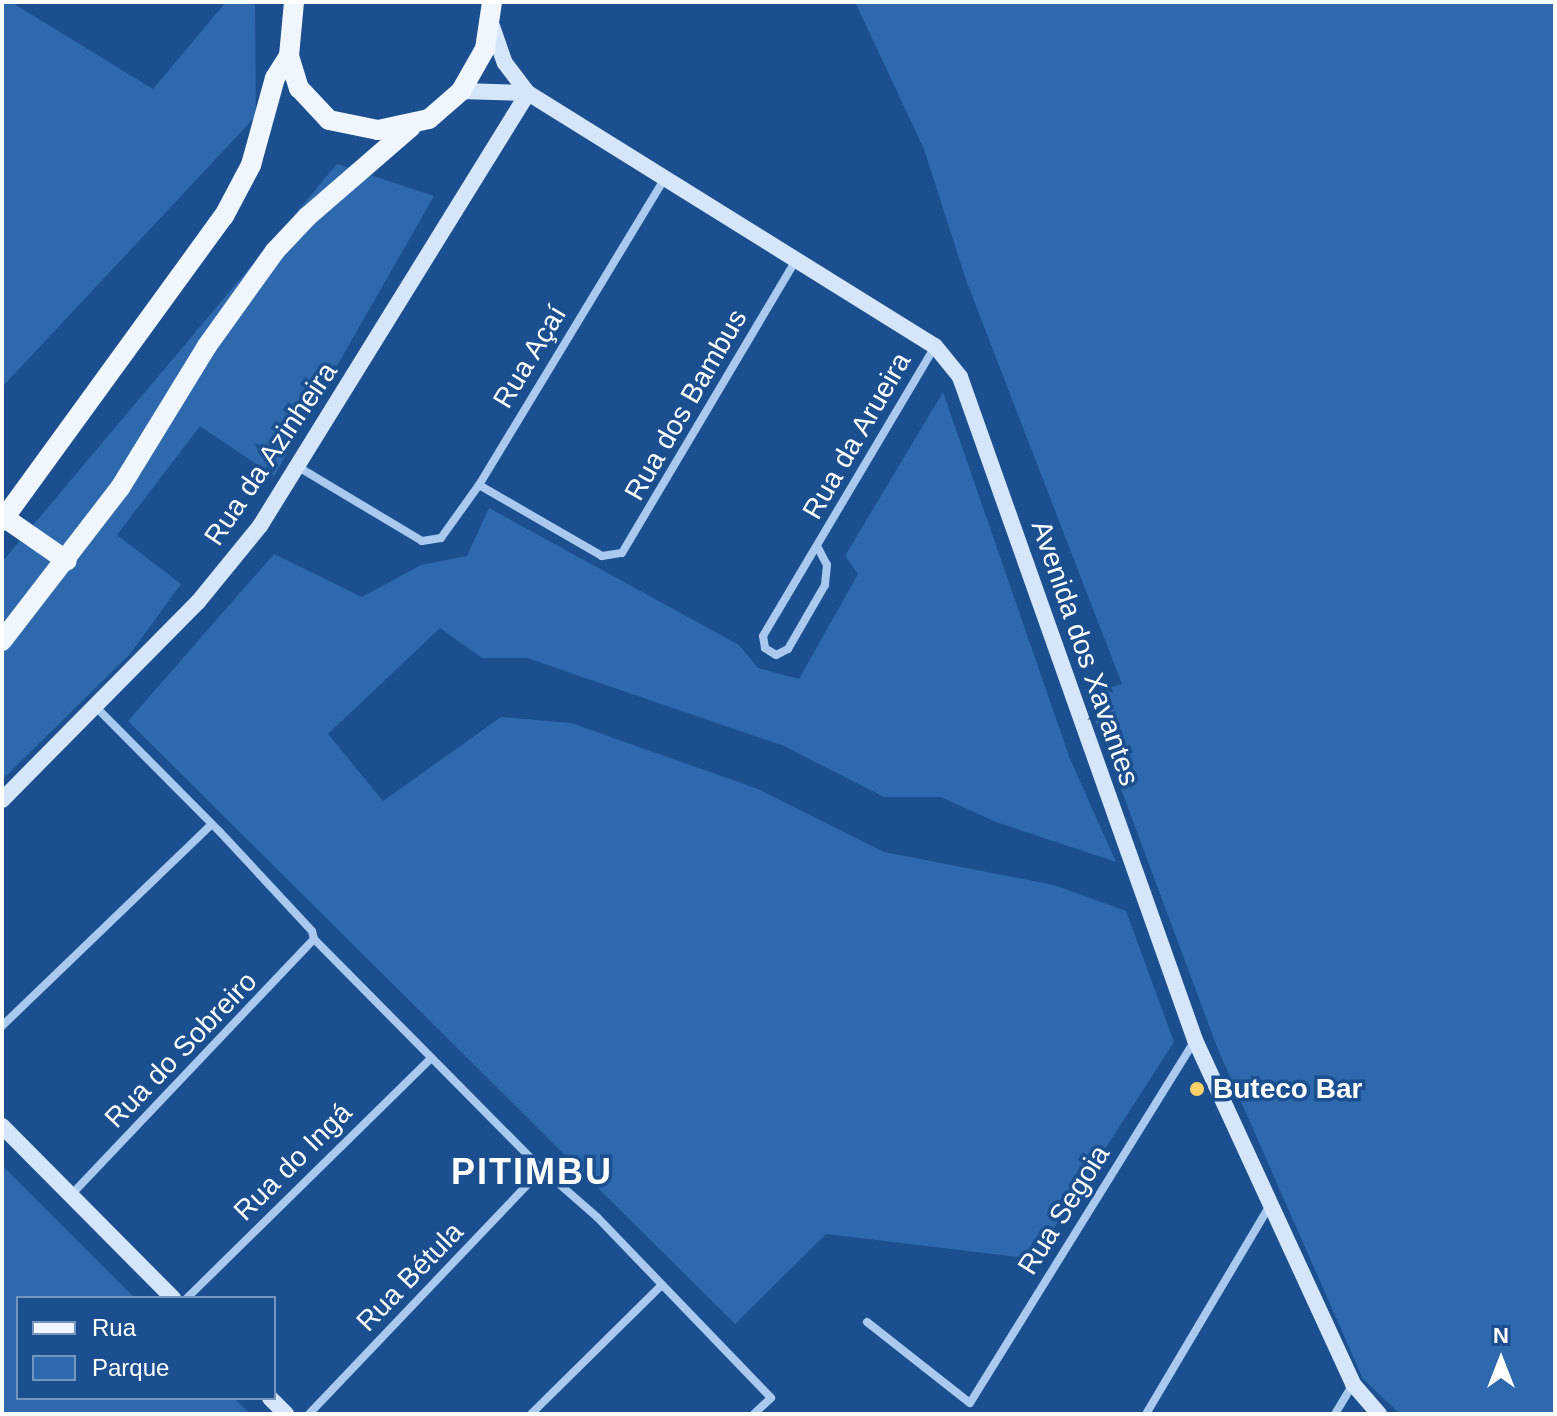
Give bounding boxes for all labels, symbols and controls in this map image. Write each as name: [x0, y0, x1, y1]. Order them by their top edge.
street label: Rua Açaí: [486, 299, 574, 415]
street label: Rua dos Bambus: [618, 304, 754, 506]
street label: Rua da Arueira: [795, 346, 919, 526]
street label: Rua da Azinheira: [197, 356, 345, 552]
street label: Avenida dos Xavantes: [1024, 516, 1146, 790]
street label: Rua do Sobreiro: [98, 965, 264, 1135]
place label: Buteco Bar: [1213, 1072, 1362, 1106]
marker: Buteco Bar: [1188, 1080, 1206, 1098]
street label: Rua do Ingá: [227, 1096, 359, 1228]
street label: Rua Segoia: [1011, 1139, 1117, 1281]
district label: PITIMBU: [451, 1150, 613, 1194]
street label: Rua Bétula: [350, 1216, 470, 1338]
legend: [16, 1296, 276, 1400]
text: Rua: [92, 1314, 136, 1341]
north arrow: [1461, 1320, 1541, 1400]
text: N: [1493, 1323, 1509, 1348]
text: Parque: [92, 1354, 169, 1381]

